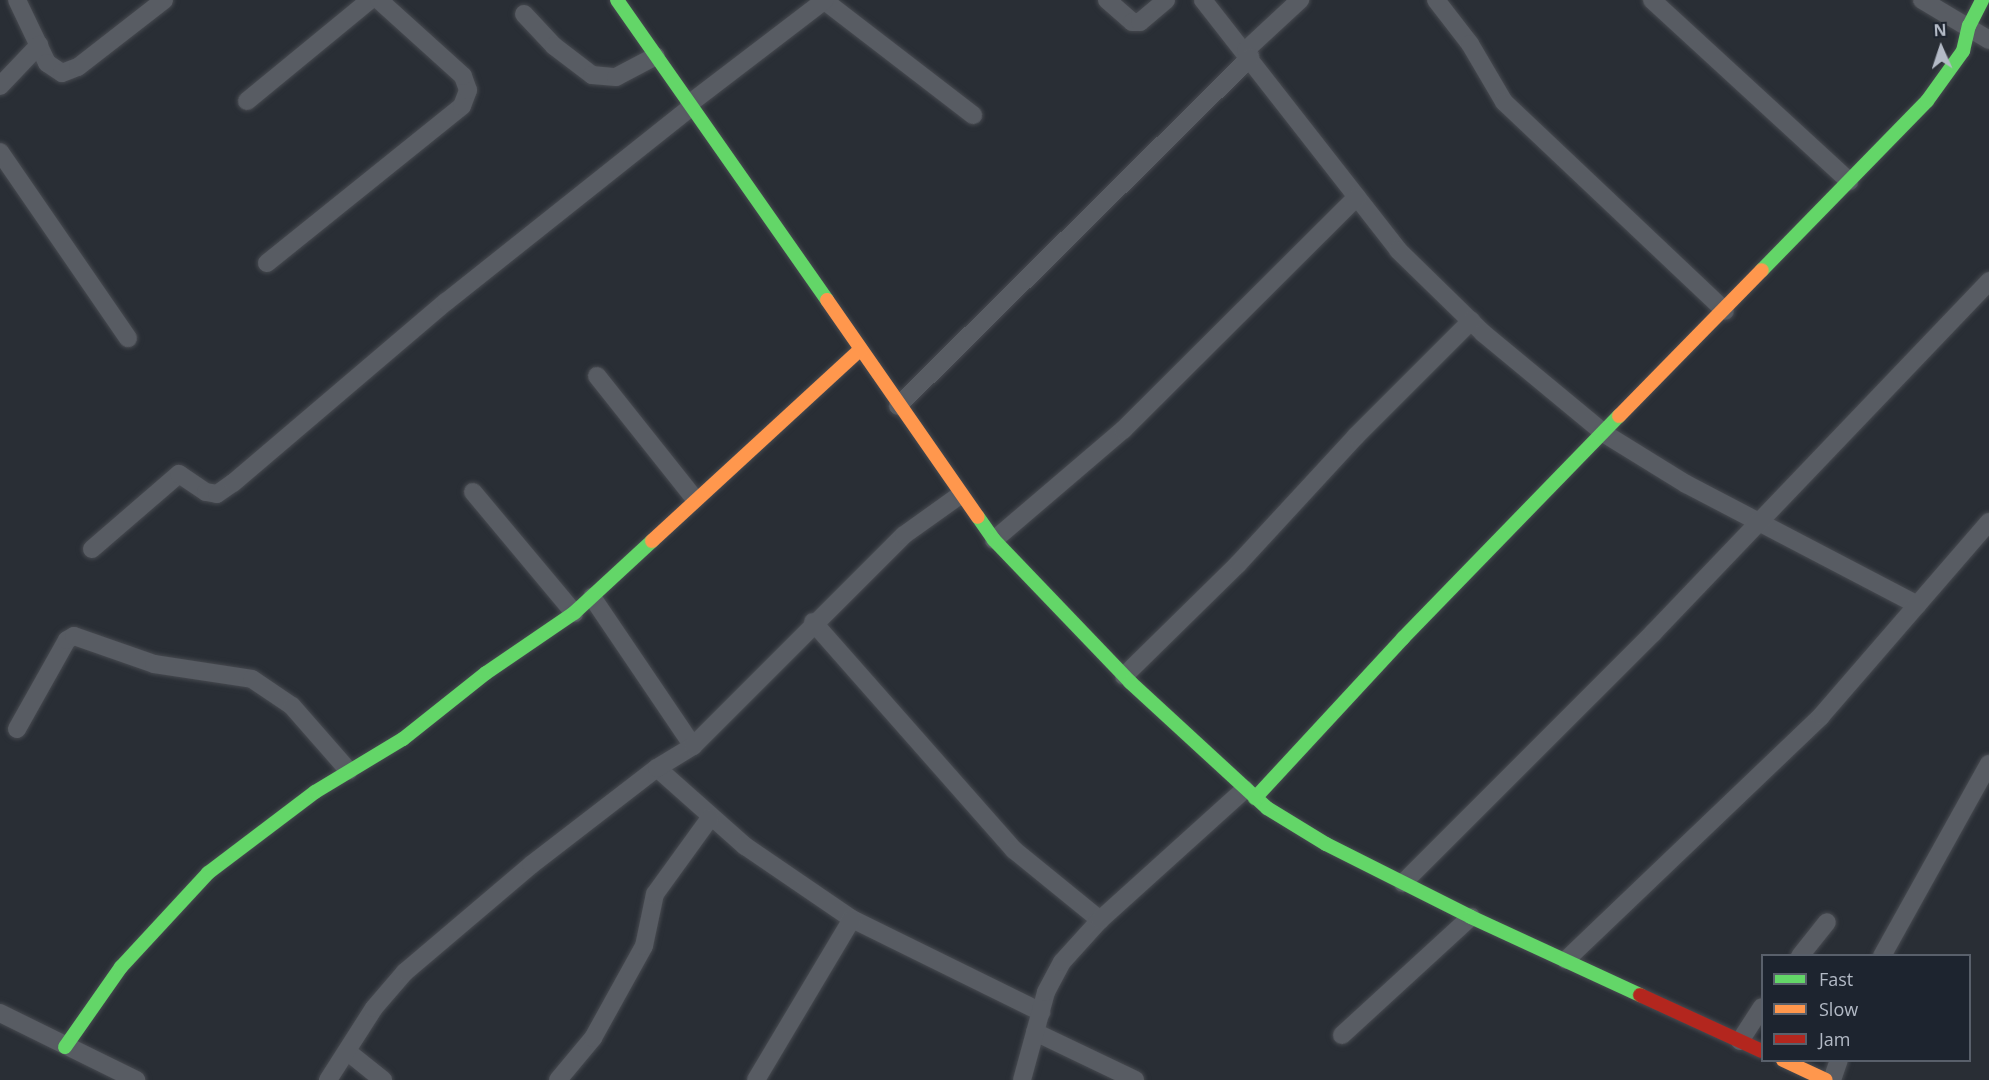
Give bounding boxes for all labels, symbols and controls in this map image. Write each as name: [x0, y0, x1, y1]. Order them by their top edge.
north arrow: [1911, 18, 1971, 78]
text: N: [1933, 19, 1947, 41]
legend: [1761, 954, 1971, 1062]
text: Fast: [1819, 967, 1853, 991]
text: Slow: [1819, 997, 1858, 1021]
text: Jam: [1819, 1027, 1851, 1051]

